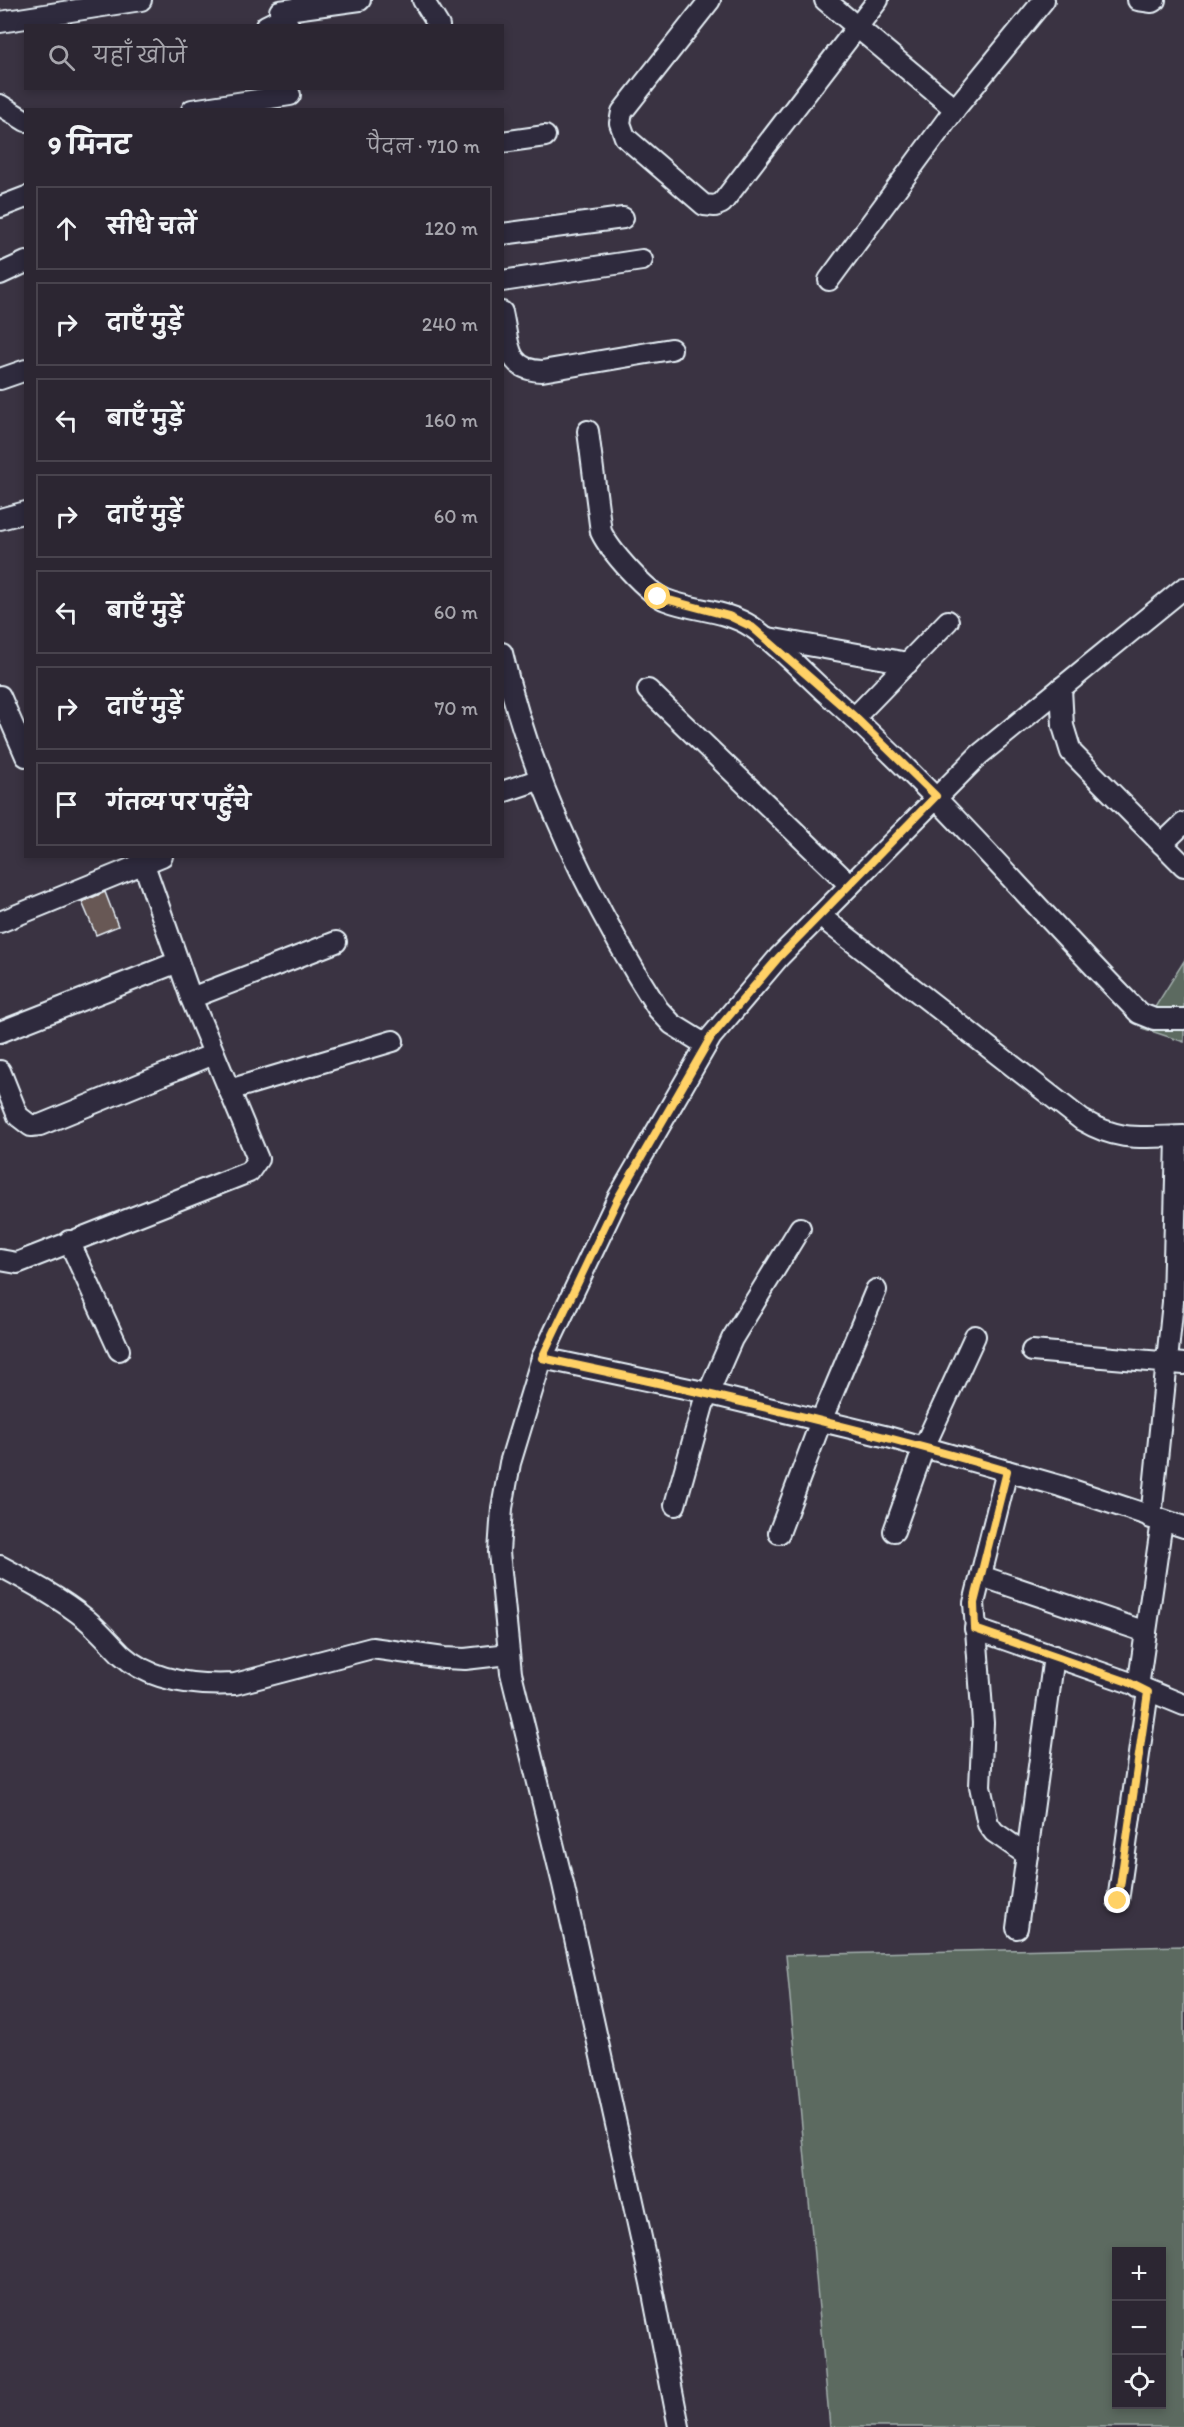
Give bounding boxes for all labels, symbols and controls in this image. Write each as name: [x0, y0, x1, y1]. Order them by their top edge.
search box: [24, 24, 504, 90]
icon: search: [45, 41, 78, 74]
text: यहाँ खोजें: [93, 42, 187, 69]
text: 9 मिनट: [48, 129, 131, 161]
text: पैदल · 710 m: [367, 134, 480, 158]
icon: ahead: [50, 212, 83, 245]
text: सीधे चलें: [107, 213, 196, 240]
text: 120 m: [425, 216, 478, 240]
icon: right: [50, 308, 83, 341]
text: दाएँ मुड़ें: [107, 309, 183, 336]
text: 240 m: [422, 312, 478, 336]
icon: left: [50, 404, 83, 437]
text: बाएँ मुड़ें: [107, 405, 184, 432]
text: 160 m: [425, 408, 478, 432]
icon: right: [50, 500, 83, 533]
text: दाएँ मुड़ें: [107, 501, 183, 528]
text: 60 m: [434, 504, 478, 528]
route start: [644, 583, 670, 609]
icon: left: [50, 596, 83, 629]
text: बाएँ मुड़ें: [107, 597, 184, 624]
text: 60 m: [434, 600, 478, 624]
icon: right: [50, 692, 83, 725]
text: दाएँ मुड़ें: [107, 693, 183, 720]
text: 70 m: [434, 696, 478, 720]
icon: arrive: [50, 788, 83, 821]
text: गंतव्य पर पहुँचे: [107, 789, 251, 816]
route end: [1104, 1887, 1130, 1913]
map controls: [1112, 2247, 1166, 2409]
button: +: [1112, 2247, 1166, 2301]
button: −: [1112, 2301, 1166, 2355]
button: locate: [1112, 2355, 1166, 2409]

